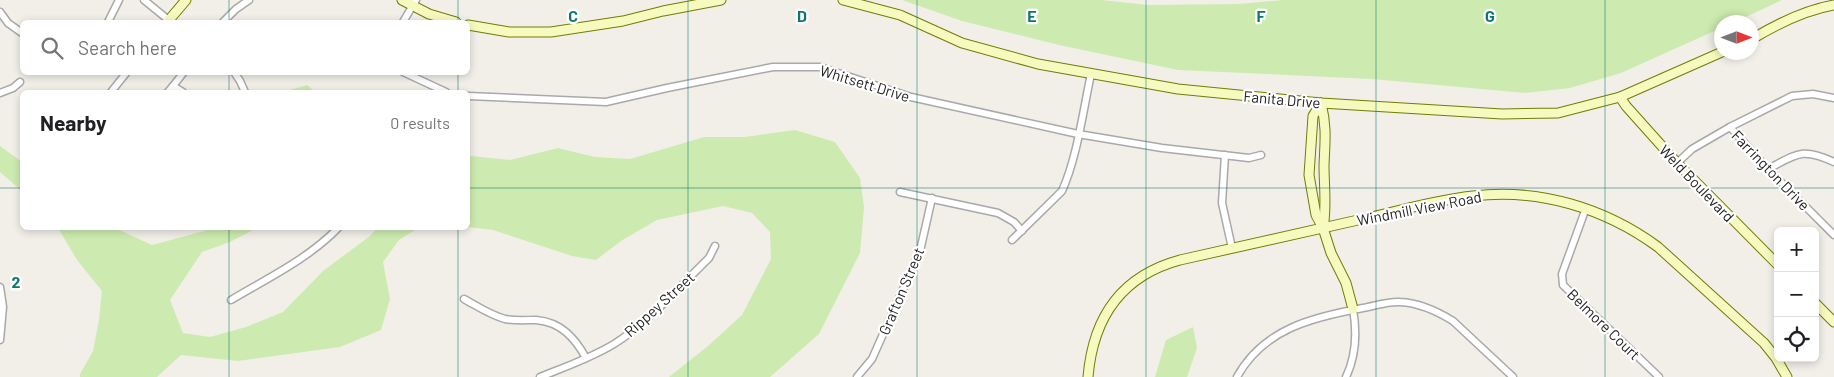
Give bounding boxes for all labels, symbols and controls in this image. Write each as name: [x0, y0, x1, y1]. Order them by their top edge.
text: C: [568, 6, 578, 25]
text: D: [797, 6, 807, 25]
text: E: [1027, 6, 1037, 25]
text: F: [1257, 6, 1266, 25]
text: G: [1485, 6, 1495, 25]
north arrow: [1714, 15, 1759, 60]
search box: [20, 20, 470, 75]
icon: search: [38, 34, 66, 62]
text: Search here: [78, 36, 177, 59]
street label: Whitsett Drive: [818, 61, 912, 105]
street label: Fanita Drive: [1243, 87, 1321, 111]
text: Nearby: [40, 110, 106, 135]
text: 0 results: [390, 113, 450, 132]
street label: Farrington Drive: [1728, 126, 1814, 214]
street label: Weld Boulevard: [1656, 141, 1738, 225]
street label: Windmill View Road: [1355, 187, 1483, 229]
map controls: [1774, 227, 1819, 362]
button: +: [1774, 227, 1819, 272]
street label: Grafton Street: [875, 245, 927, 337]
street label: Rippey Street: [620, 268, 698, 340]
text: 2: [12, 272, 21, 291]
button: −: [1774, 272, 1819, 317]
street label: Belmore Court: [1564, 285, 1644, 363]
button: locate: [1774, 317, 1819, 362]

